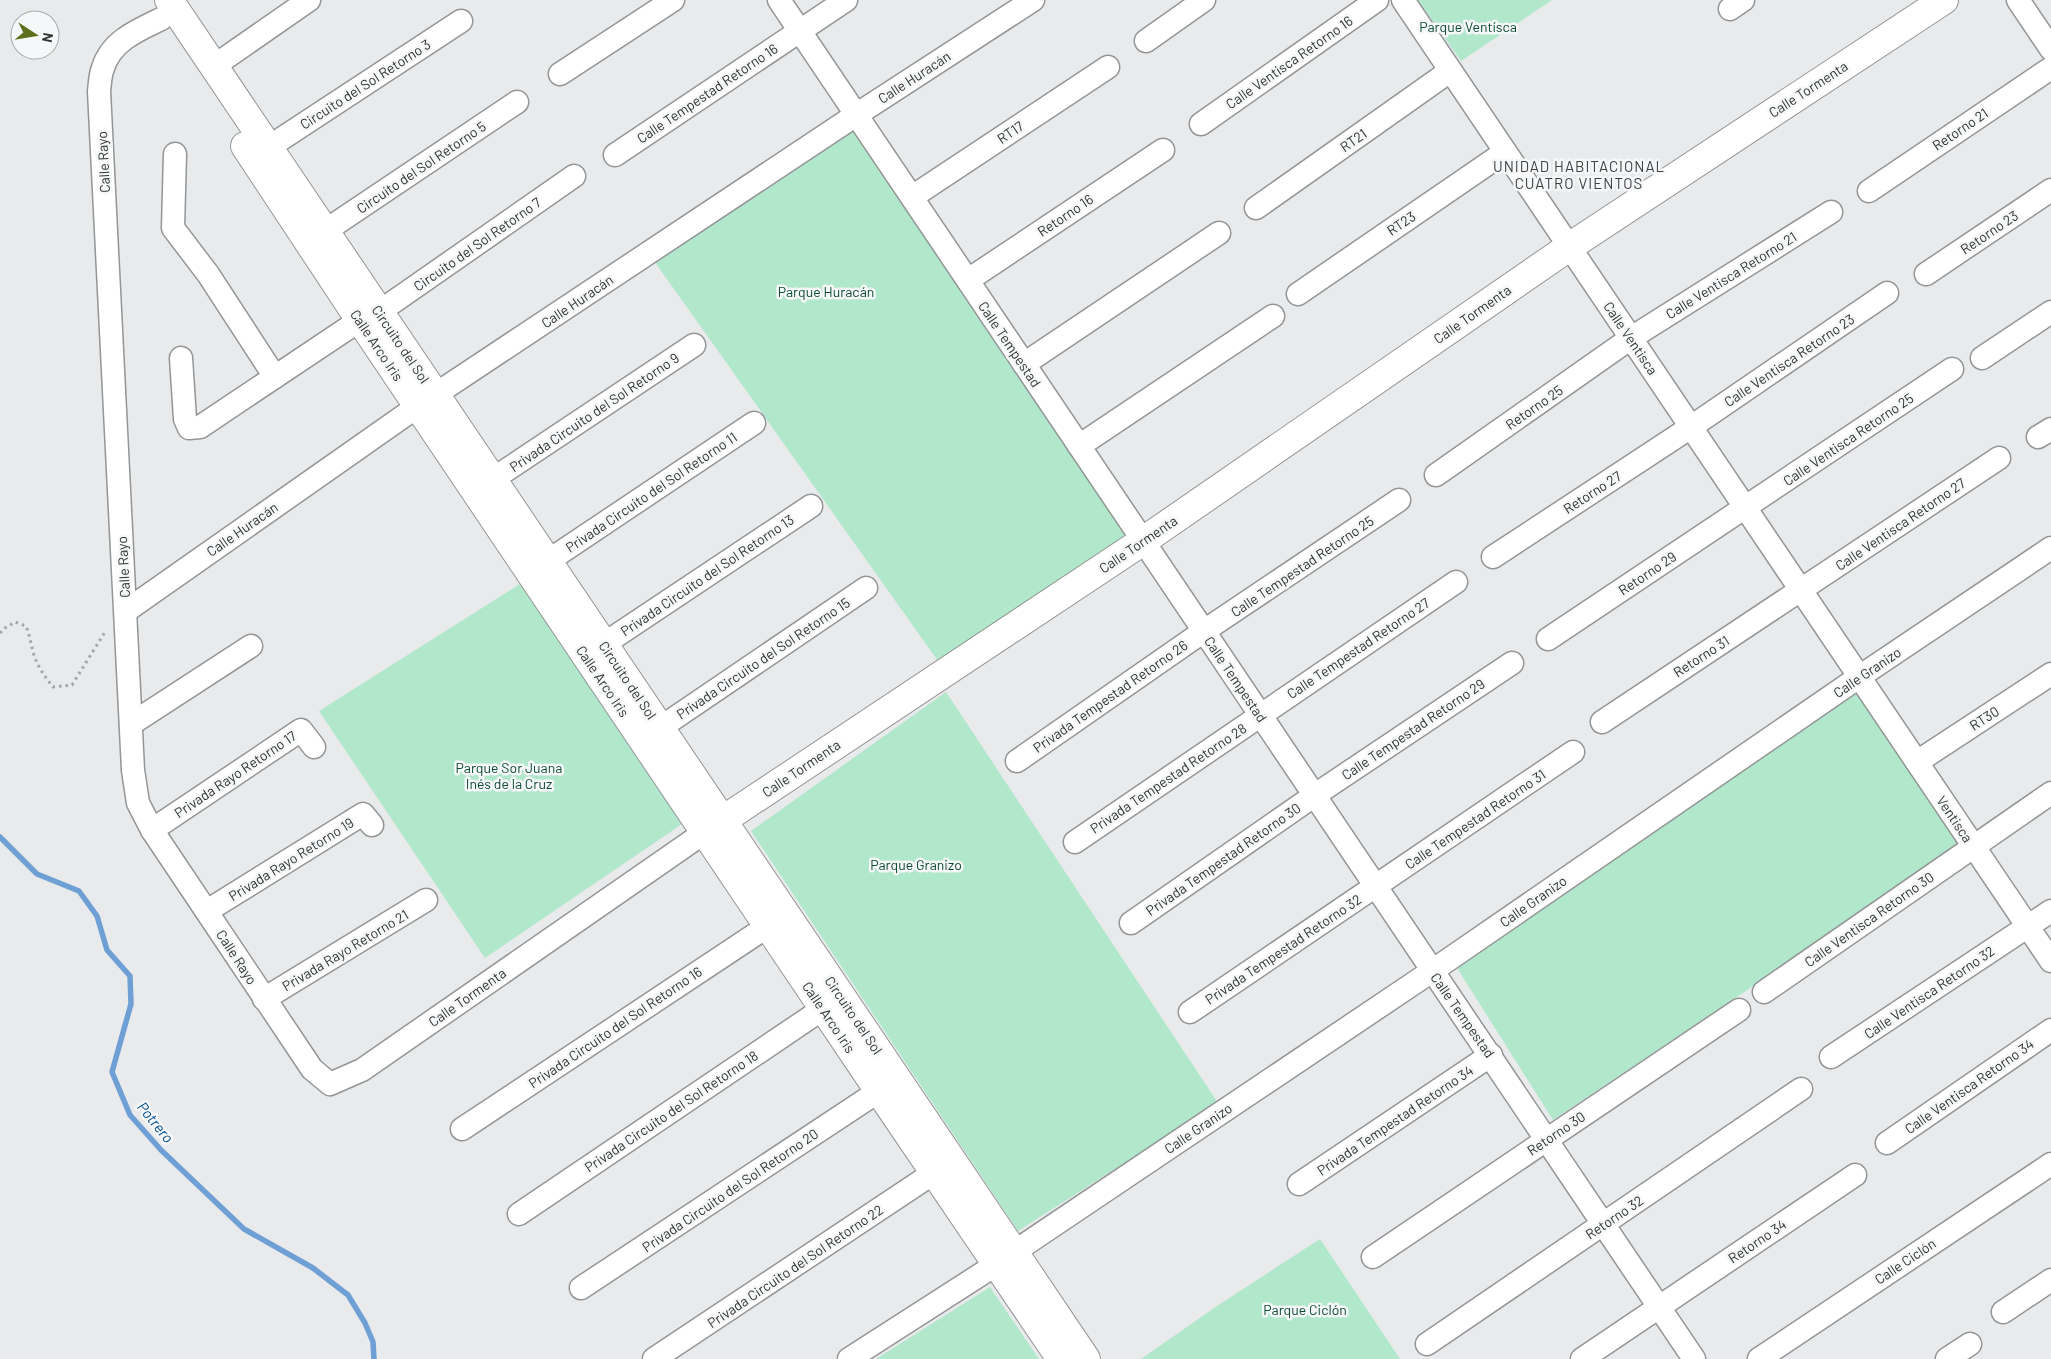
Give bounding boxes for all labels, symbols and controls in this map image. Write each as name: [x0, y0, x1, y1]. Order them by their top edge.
north arrow: [10, 10, 60, 60]
street label: Calle Ventisca Retorno 16: [1222, 12, 1356, 112]
park label: Parque Ventísca: [1419, 18, 1517, 35]
text: N: [39, 31, 57, 44]
street label: Circuito del Sol Retorno 3: [297, 35, 433, 133]
street label: Calle Tempestad Retorno 16: [633, 39, 781, 147]
street label: Calle Huracán: [875, 47, 953, 107]
street label: Calle Tormenta: [1765, 57, 1851, 121]
street label: Retorno 21: [1929, 104, 1991, 154]
street label: Circuito del Sol Retorno 5: [353, 117, 489, 217]
street label: RT17: [994, 117, 1027, 147]
street label: RT21: [1336, 125, 1370, 155]
street label: Calle Rayo: [93, 131, 113, 193]
district label: UNIDAD HABITACIONAL CUATRO VIENTOS: [1493, 157, 1665, 192]
street label: Retorno 16: [1034, 190, 1096, 240]
street label: Circuito del Sol Retorno 7: [410, 193, 544, 294]
street label: Retorno 23: [1957, 206, 2021, 258]
street label: RT23: [1383, 207, 1419, 239]
street label: Calle Ventisca Retorno 21: [1662, 228, 1800, 322]
street label: Calle Huracán: [538, 271, 616, 331]
street label: Calle Tormenta: [1430, 281, 1514, 347]
park label: Parque Huracán: [778, 283, 874, 300]
street label: Calle Tempestad: [975, 298, 1045, 390]
street label: Calle Ventisca: [1600, 298, 1662, 378]
street label: Circuito del Sol: [369, 302, 433, 386]
street label: Calle Arco Iris: [347, 306, 407, 384]
street label: Calle Ventisca Retorno 23: [1721, 310, 1857, 410]
street label: Privada Circuito del Sol Retorno 9: [506, 349, 682, 475]
street label: Retorno 25: [1502, 381, 1566, 433]
street label: Calle Ventisca Retorno 25: [1780, 389, 1916, 489]
street label: Privada Circuito del Sol Retorno 11: [562, 428, 740, 556]
street label: Retorno 27: [1560, 467, 1624, 517]
street label: Calle Ventisca Retorno 27: [1832, 474, 1968, 574]
street label: Calle Huracán: [203, 498, 281, 560]
street label: Privada Circuito del Sol Retorno 13: [617, 511, 797, 639]
street label: Calle Tormenta: [1096, 512, 1180, 576]
street label: Calle Tempestad Retorno 25: [1227, 512, 1377, 620]
street label: Calle Rayo: [113, 536, 133, 598]
street label: Retorno 29: [1615, 547, 1679, 599]
street label: Privada Circuito del Sol Retorno 15: [673, 594, 853, 722]
street label: Calle Tempestad Retorno 27: [1284, 594, 1433, 702]
street label: Retorno 31: [1670, 632, 1732, 680]
street label: Calle Tempestad: [1201, 633, 1271, 725]
street label: Privada Tempestad Retorno 26: [1029, 636, 1191, 756]
street label: Circuito del Sol: [596, 638, 660, 722]
street label: Calle Arco Iris: [573, 642, 633, 720]
street label: Calle Granizo: [1830, 643, 1904, 701]
street label: Calle Tempestad Retorno 29: [1338, 675, 1488, 783]
street label: RT30: [1966, 702, 2002, 734]
street label: Privada Tempestad Retorno 28: [1087, 719, 1249, 837]
street label: Privada Rayo Retorno 17: [171, 727, 300, 821]
street label: Calle Tormenta: [759, 736, 843, 800]
park label: Parque Sor Juana Inés de la Cruz: [456, 759, 562, 792]
street label: Calle Tempestad Retorno 31: [1401, 766, 1549, 872]
street label: Ventisca: [1933, 793, 1977, 845]
street label: Privada Tempestad Retorno 30: [1142, 799, 1304, 919]
street label: Privada Rayo Retorno 19: [225, 814, 357, 904]
park label: Parque Granizo: [870, 856, 962, 873]
street label: Calle Ventisca Retorno 30: [1801, 868, 1937, 970]
street label: Calle Granizo: [1496, 872, 1570, 930]
street label: Privada Tempestad Retorno 32: [1202, 890, 1364, 1008]
street label: Privada Rayo Retorno 21: [279, 906, 411, 994]
street label: Calle Rayo: [213, 926, 261, 988]
street label: Calle Ventisca Retorno 32: [1861, 942, 1997, 1042]
street label: Privada Circuito del Sol Retorno 16: [525, 963, 705, 1091]
street label: Calle Tormenta: [425, 964, 509, 1030]
street label: Calle Tempestad: [1427, 969, 1499, 1061]
street label: Circuito del Sol: [822, 973, 886, 1057]
street label: Calle Arco Iris: [799, 978, 859, 1056]
street label: Calle Ventisca Retorno 34: [1901, 1035, 2037, 1137]
street label: Privada Circuito del Sol Retorno 18: [581, 1046, 761, 1176]
street label: Privada Tempestad Retorno 34: [1314, 1061, 1476, 1179]
water label: Potrero: [134, 1098, 178, 1146]
street label: Calle Granizo: [1161, 1099, 1235, 1157]
street label: Retorno 30: [1524, 1107, 1588, 1159]
street label: Privada Circuito del Sol Retorno 20: [639, 1125, 821, 1255]
street label: Retorno 32: [1582, 1191, 1646, 1243]
street label: Privada Circuito del Sol Retorno 22: [704, 1201, 886, 1331]
street label: Retorno 34: [1725, 1215, 1789, 1267]
street label: Calle Ciclón: [1871, 1234, 1939, 1288]
park label: Parque Ciclón: [1263, 1301, 1347, 1318]

